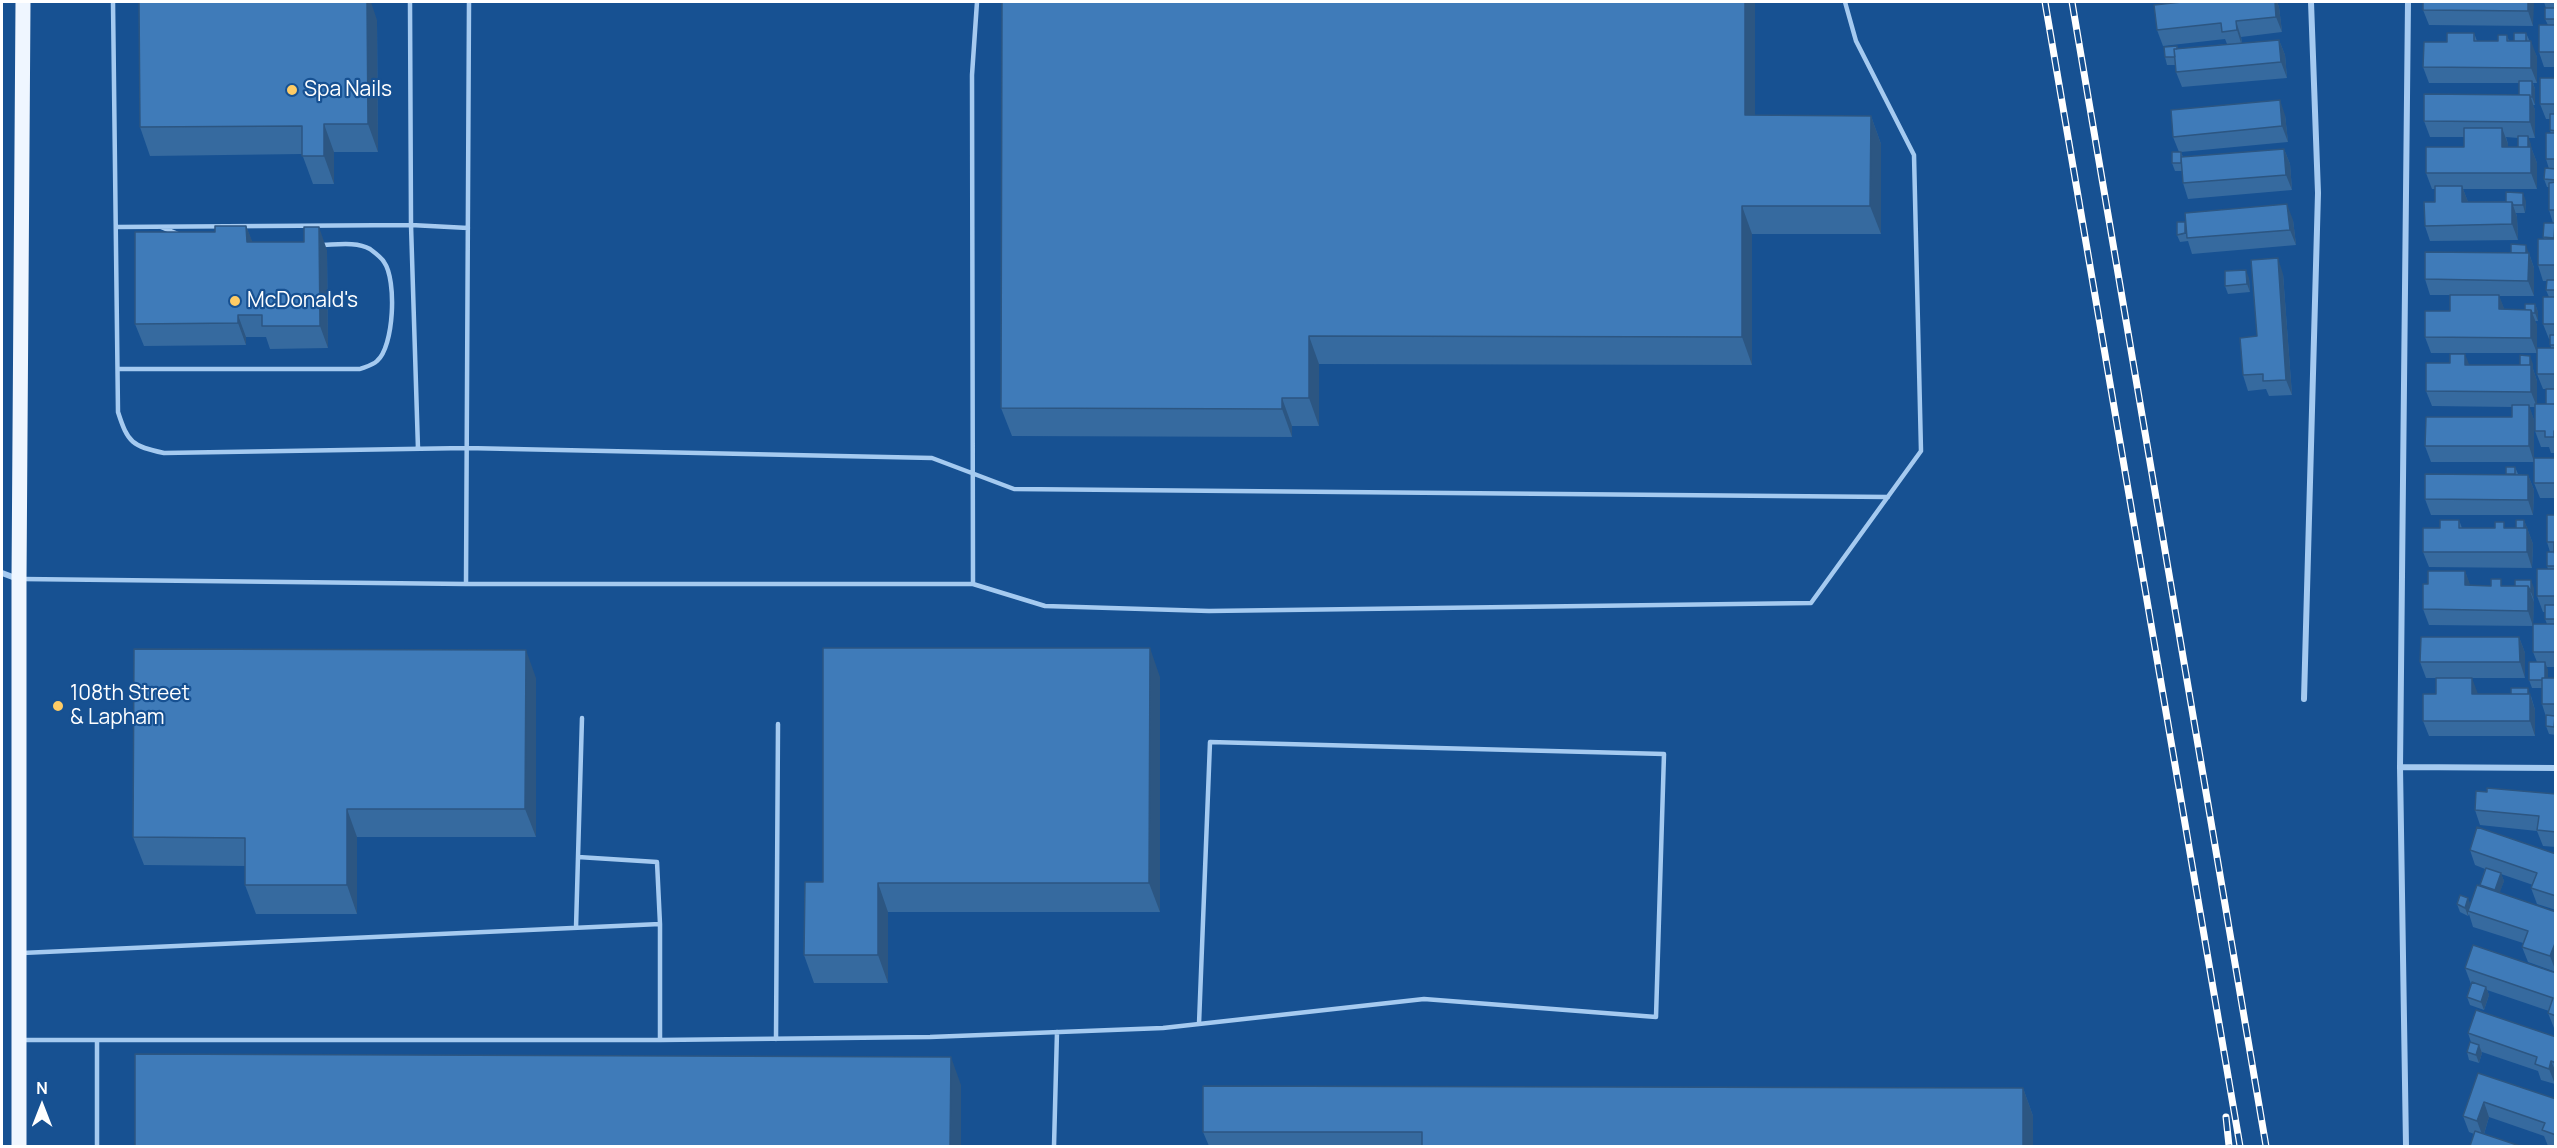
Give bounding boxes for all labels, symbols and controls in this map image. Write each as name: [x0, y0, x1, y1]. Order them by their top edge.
place label: Spa Nails: [304, 77, 392, 103]
marker: Spa Nails: [285, 83, 299, 97]
place label: McDonald's: [247, 288, 358, 314]
marker: McDonald's: [228, 294, 242, 308]
place label: 108th Street & Lapham: [70, 681, 190, 731]
marker: 108th Street & Lapham: [51, 699, 65, 713]
north arrow: [12, 1076, 72, 1136]
text: N: [36, 1077, 48, 1099]

